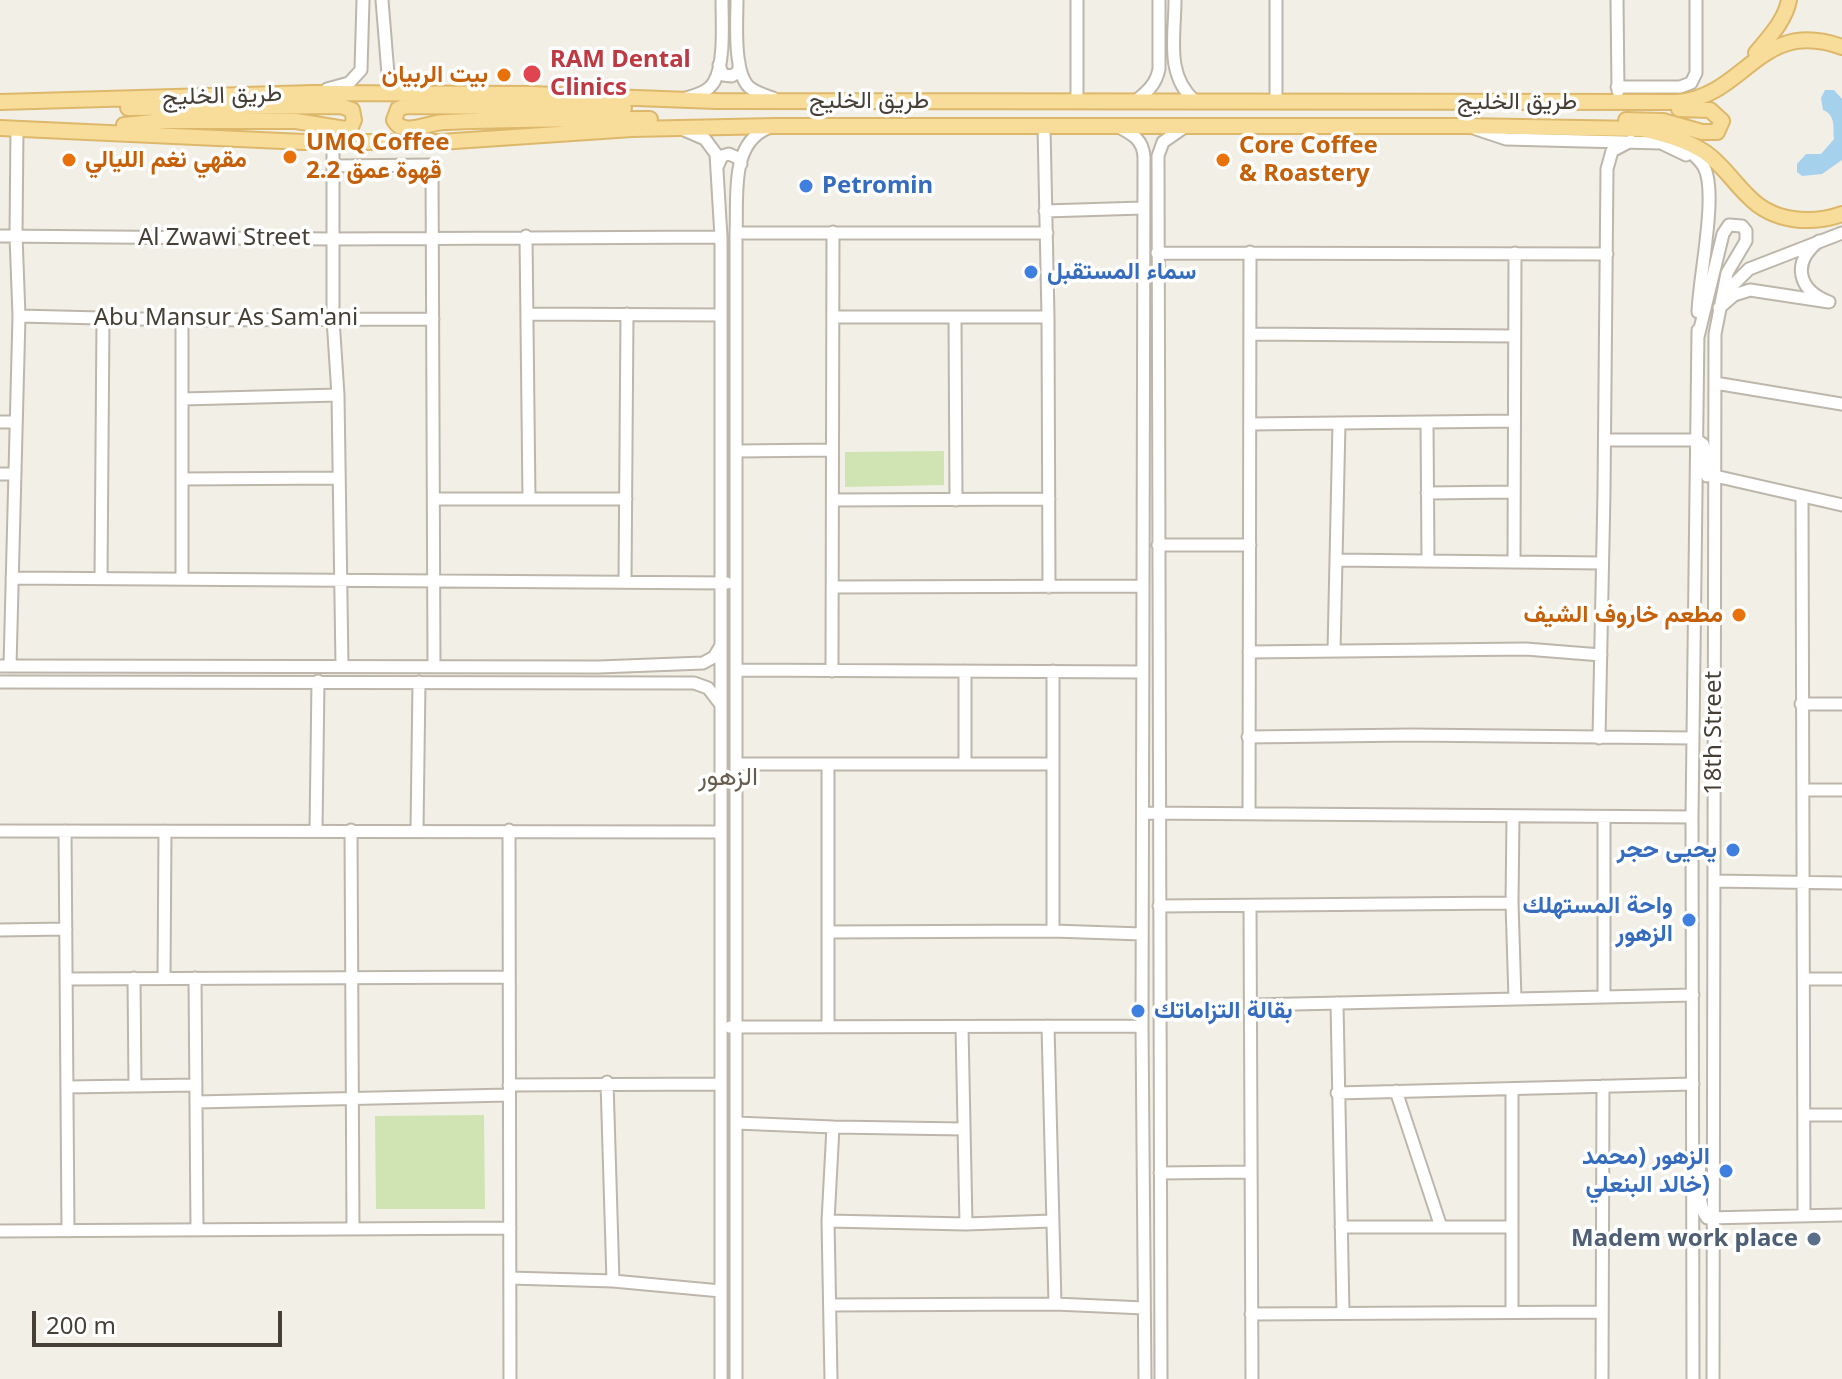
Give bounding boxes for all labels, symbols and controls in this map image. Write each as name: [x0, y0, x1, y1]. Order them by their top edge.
place label: RAM Dental Clinics: [550, 46, 691, 102]
place label: بيت الربيان: [382, 61, 488, 89]
marker: RAM Dental Clinics: [521, 63, 543, 85]
marker: بيت الربيان: [495, 66, 513, 84]
street label: طريق الخليج: [161, 80, 283, 112]
street label: طريق الخليج: [809, 87, 929, 115]
street label: طريق الخليج: [1457, 88, 1577, 116]
place label: UMQ Coffee 2.2 قهوة عمق: [306, 129, 450, 185]
place label: Core Coffee & Roastery: [1239, 132, 1378, 188]
place label: مقهي نغم الليالي: [85, 146, 247, 174]
marker: UMQ Coffee 2.2 قهوة عمق: [281, 148, 299, 166]
marker: مقهي نغم الليالي: [60, 151, 78, 169]
marker: Core Coffee & Roastery: [1214, 151, 1232, 169]
place label: Petromin: [822, 172, 933, 200]
marker: Petromin: [797, 177, 815, 195]
street label: Al Zwawi Street: [138, 224, 310, 252]
place label: سماء المستقبل: [1047, 258, 1196, 286]
marker: سماء المستقبل: [1022, 263, 1040, 281]
street label: Abu Mansur As Sam'ani: [94, 304, 358, 332]
place label: مطعم خاروف الشيف: [1523, 601, 1723, 629]
marker: مطعم خاروف الشيف: [1730, 606, 1748, 624]
street label: 18th Street: [1700, 671, 1728, 795]
district label: الزهور: [698, 762, 758, 794]
place label: يحيى حجر: [1617, 836, 1717, 864]
marker: يحيى حجر: [1724, 841, 1742, 859]
place label: واحة المستهلك الزهور: [1523, 892, 1673, 948]
marker: واحة المستهلك الزهور: [1680, 911, 1698, 929]
place label: بقالة التزاماتك: [1154, 997, 1293, 1025]
marker: بقالة التزاماتك: [1129, 1002, 1147, 1020]
place label: الزهور (محمد خالد البنعلي): [1582, 1143, 1710, 1199]
marker: الزهور (محمد خالد البنعلي): [1717, 1162, 1735, 1180]
place label: Madem work place: [1571, 1225, 1798, 1253]
marker: Madem work place: [1805, 1230, 1823, 1248]
scale bar: [36, 1295, 286, 1345]
text: 200 m: [46, 1308, 116, 1341]

